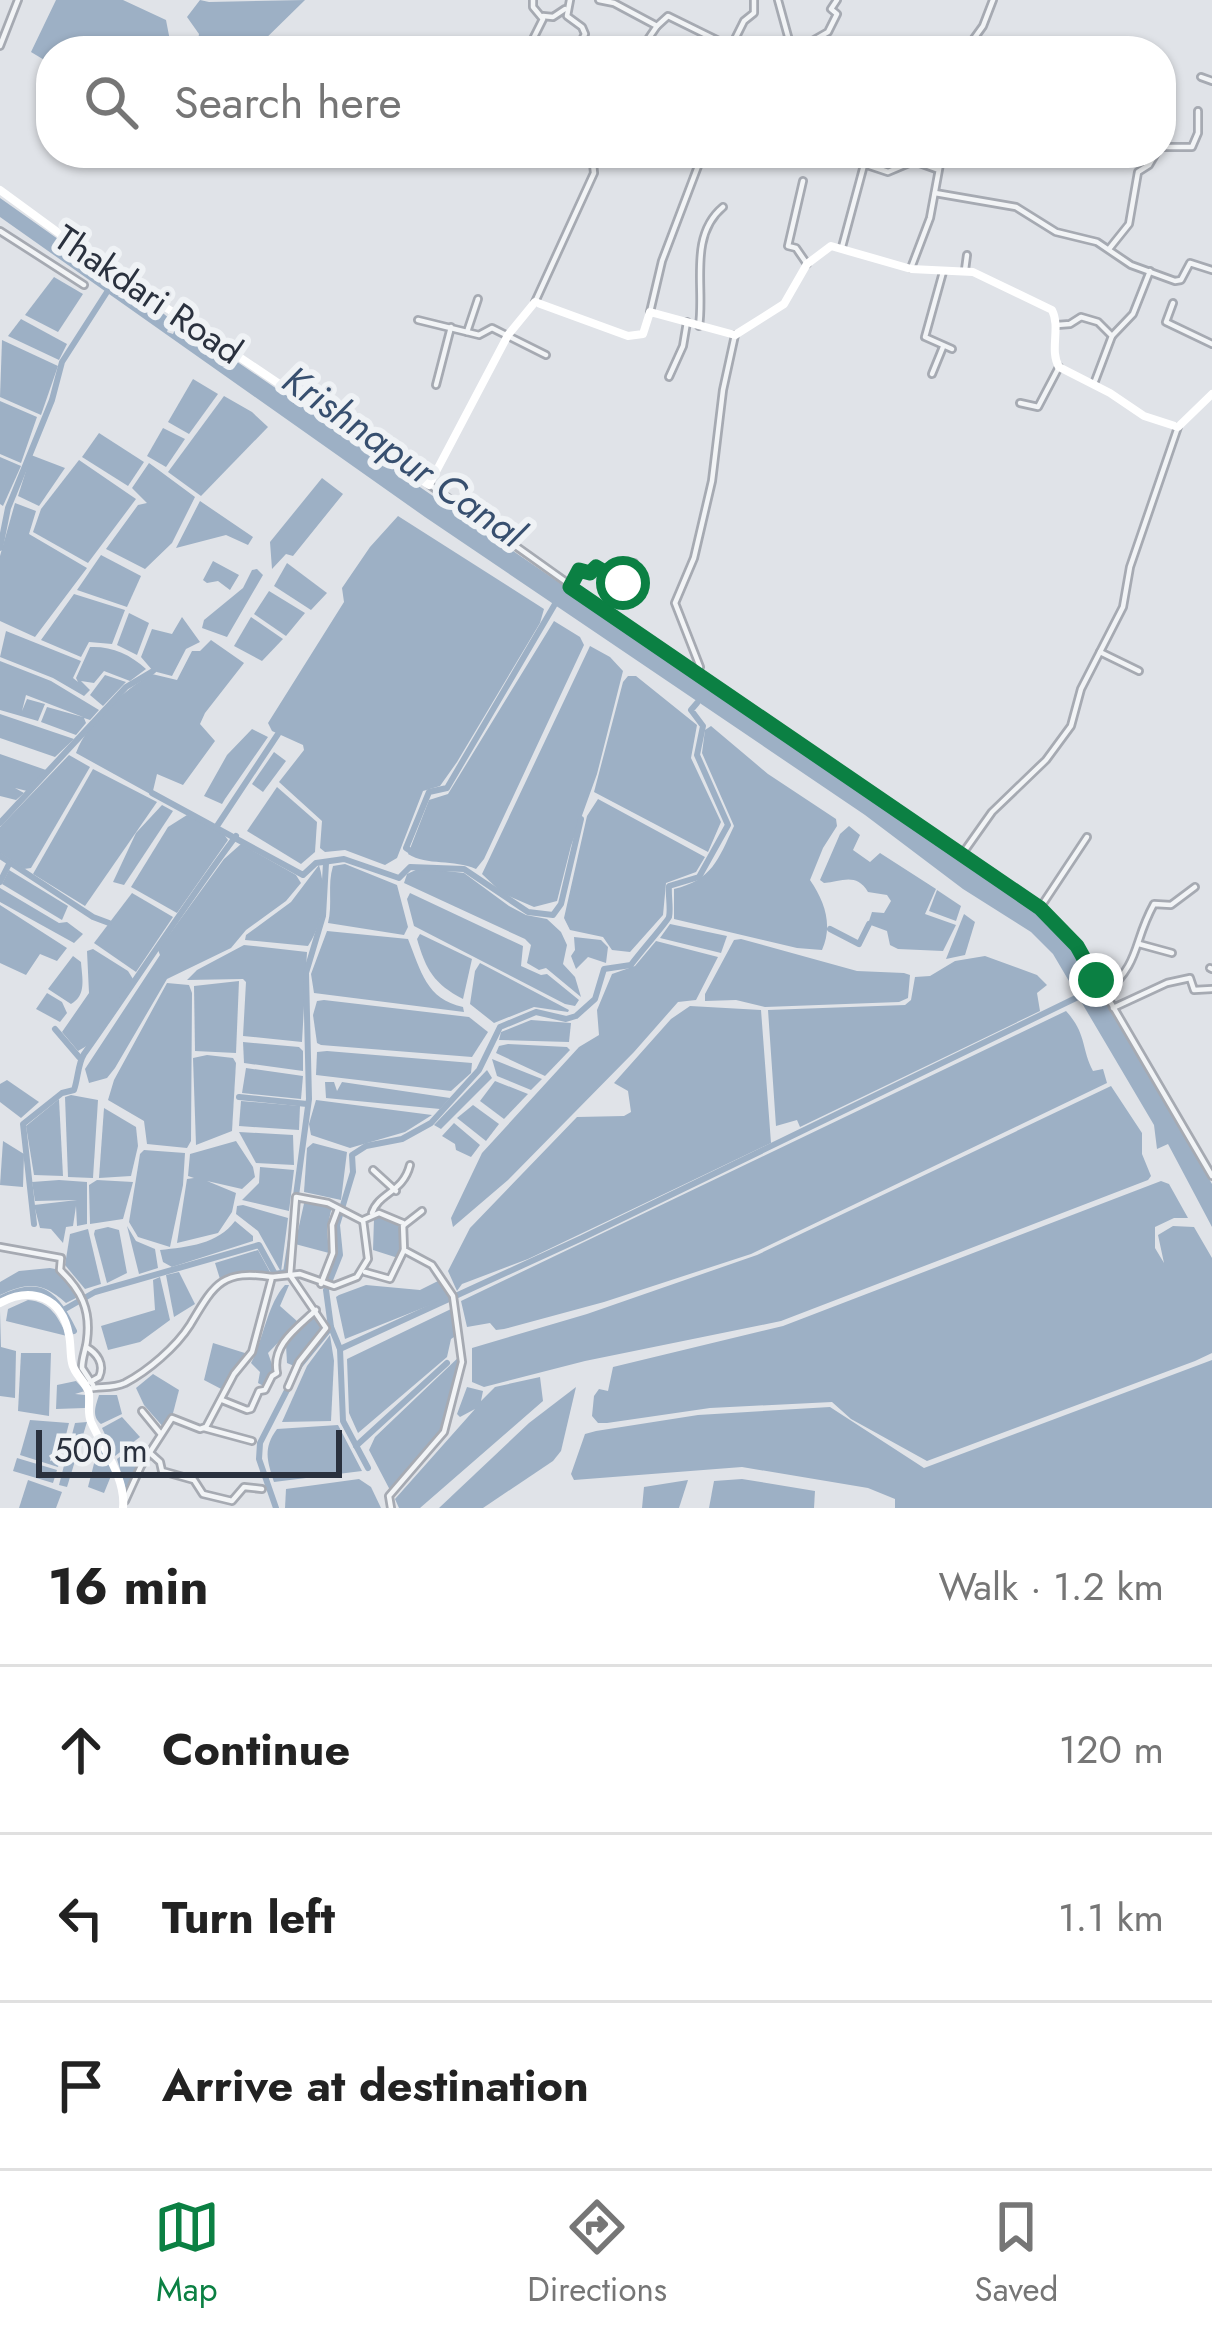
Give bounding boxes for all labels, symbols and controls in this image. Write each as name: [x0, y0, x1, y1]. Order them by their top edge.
search box: [36, 36, 1176, 168]
icon: search: [78, 69, 144, 135]
text: Search here: [174, 70, 402, 135]
street label: Thakdari Road: [45, 212, 253, 376]
water label: Krishnapur Canal: [271, 351, 538, 563]
route start: [596, 556, 650, 610]
route end: [1069, 953, 1123, 1007]
scale bar: [36, 1424, 342, 1477]
text: 500 m: [54, 1427, 148, 1474]
text: 16 min: [48, 1549, 209, 1623]
text: Walk · 1.2 km: [939, 1558, 1164, 1615]
icon: ahead: [48, 1717, 114, 1783]
text: Continue: [162, 1717, 350, 1782]
text: 120 m: [1059, 1721, 1164, 1778]
icon: left: [48, 1885, 114, 1951]
text: Turn left: [162, 1885, 335, 1950]
text: 1.1 km: [1058, 1889, 1164, 1946]
icon: arrive: [48, 2053, 114, 2119]
text: Arrive at destination: [162, 2053, 589, 2118]
tab: Map: [154, 2194, 220, 2313]
tab: Directions: [527, 2194, 667, 2313]
tab: Saved: [975, 2194, 1058, 2313]

